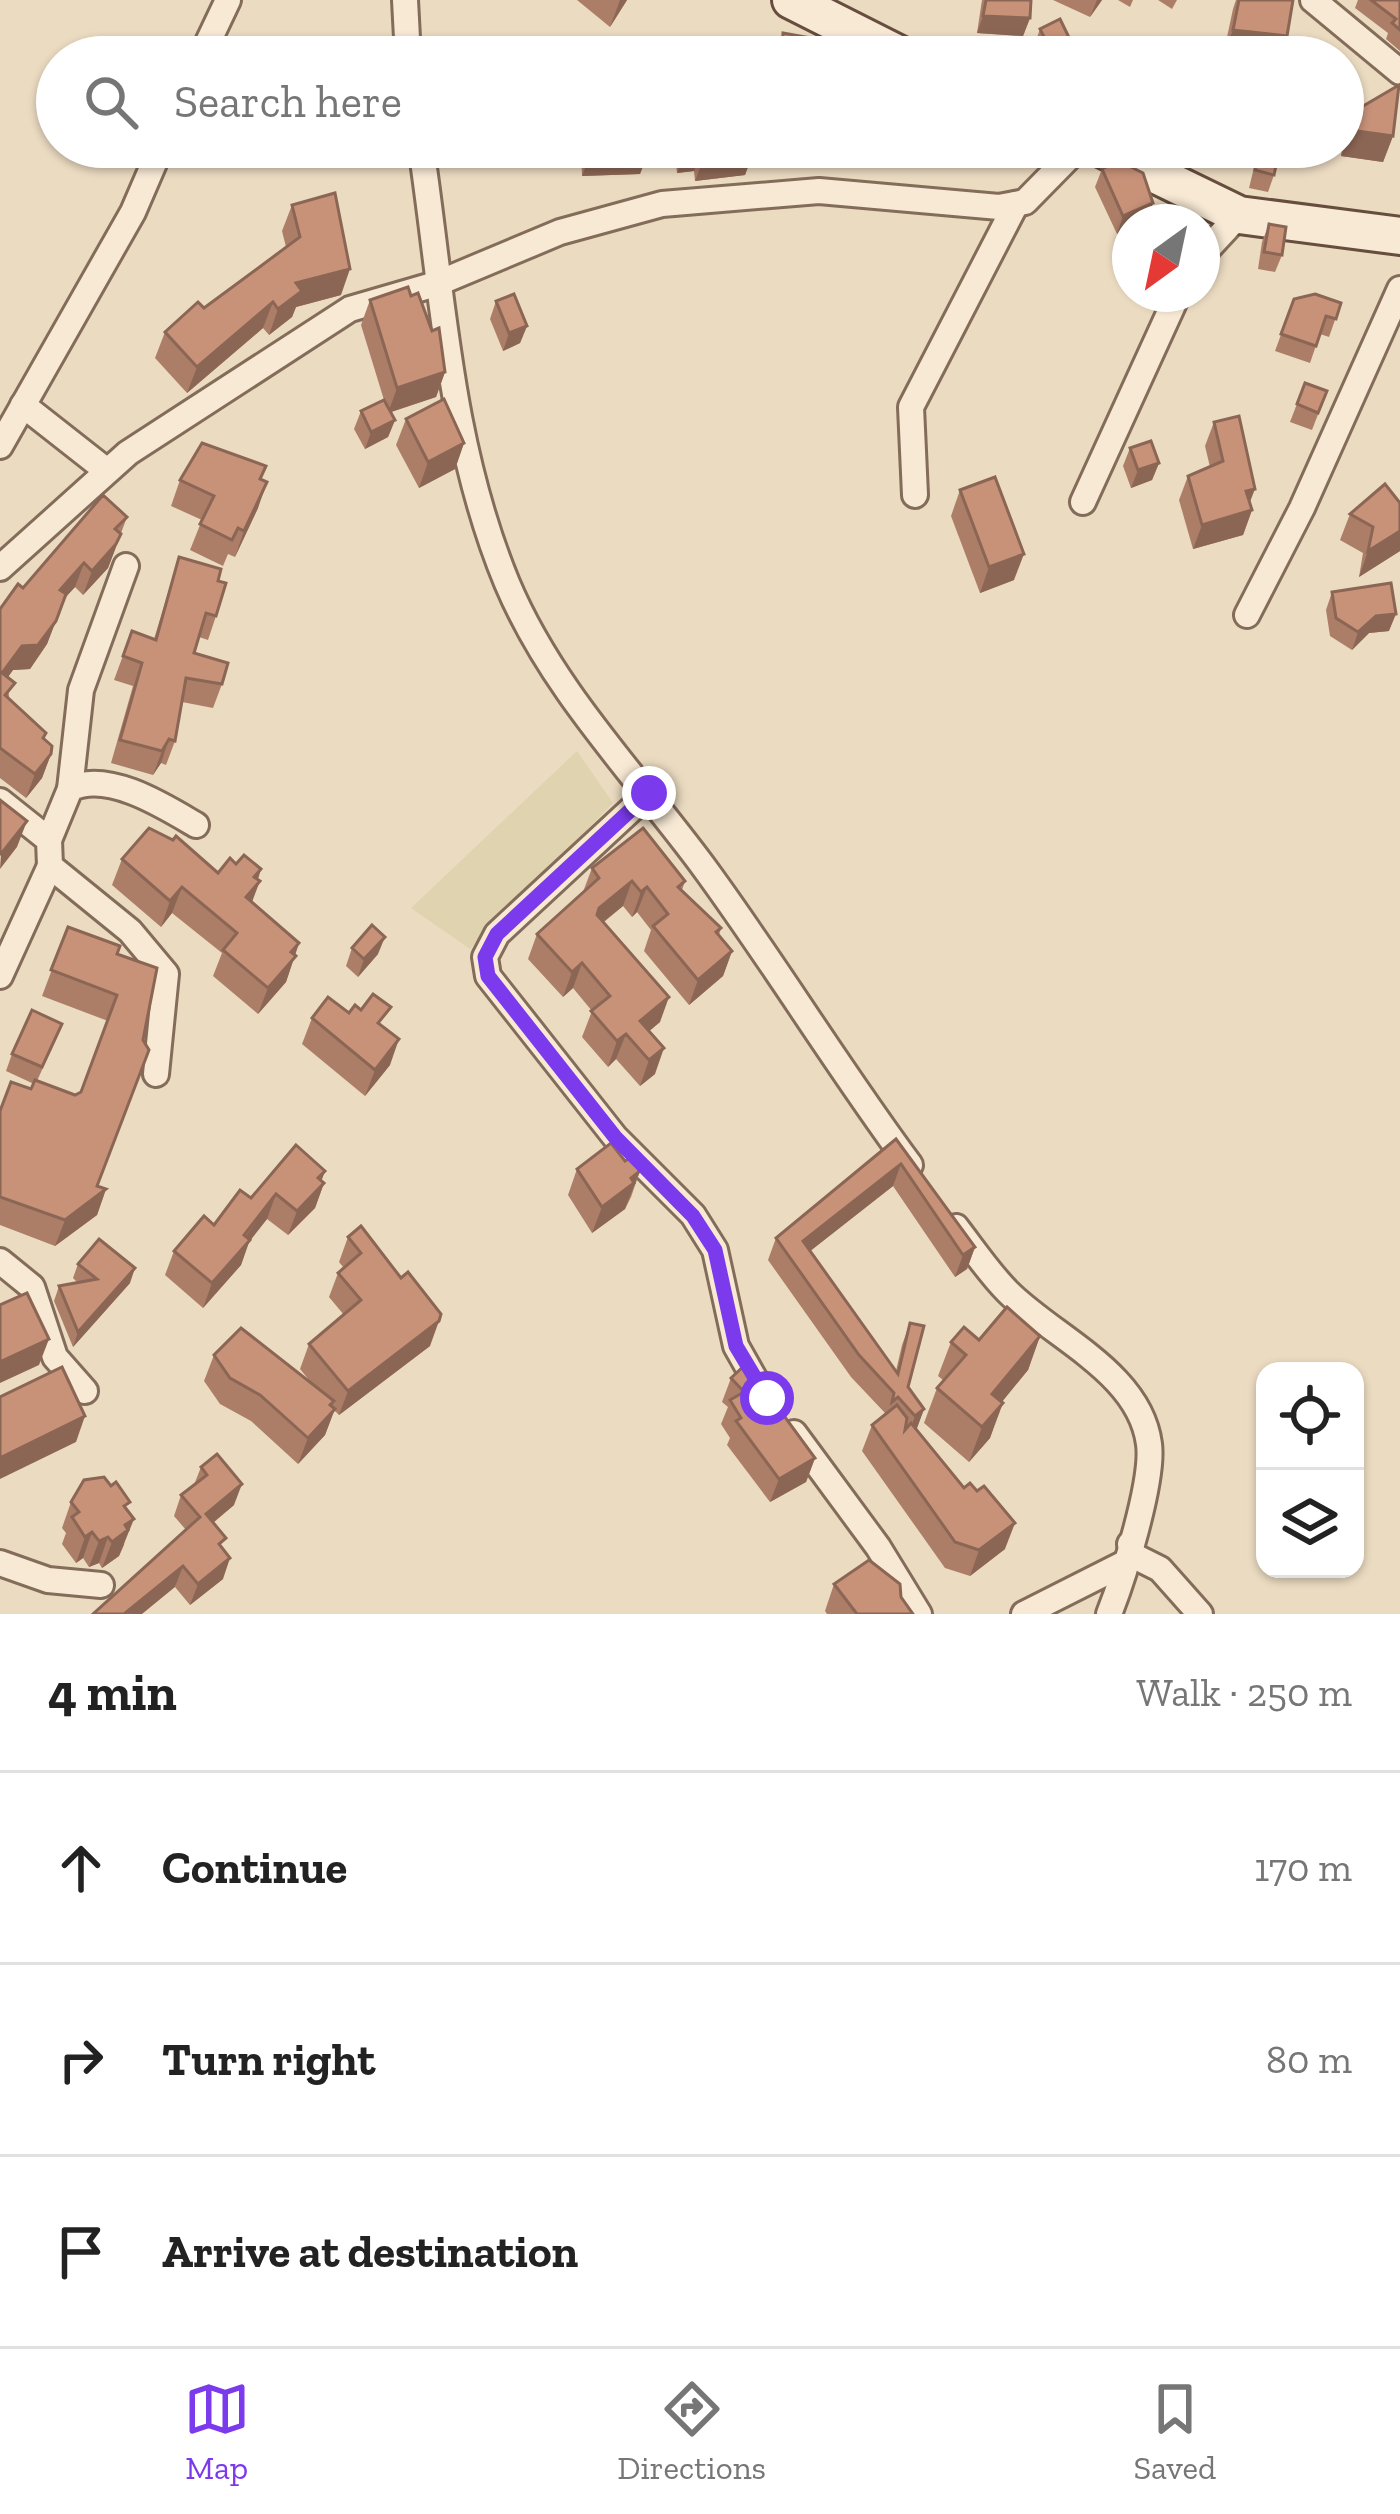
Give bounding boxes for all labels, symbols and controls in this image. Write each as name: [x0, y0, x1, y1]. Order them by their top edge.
search box: [36, 36, 1364, 168]
icon: search: [78, 69, 144, 135]
text: Search here: [174, 75, 402, 129]
north arrow: [1112, 204, 1220, 312]
route end: [622, 766, 676, 820]
map controls: [1256, 1362, 1364, 1578]
button: locate: [1256, 1362, 1364, 1470]
route start: [740, 1371, 794, 1425]
button: layers: [1256, 1470, 1364, 1578]
text: 4 min: [48, 1662, 177, 1723]
text: Walk · 250 m: [1137, 1669, 1352, 1716]
icon: ahead: [48, 1835, 114, 1901]
text: Continue: [162, 1841, 347, 1895]
text: 170 m: [1254, 1844, 1352, 1891]
icon: right: [48, 2027, 114, 2093]
text: Turn right: [162, 2033, 375, 2087]
text: 80 m: [1266, 2036, 1352, 2083]
icon: arrive: [48, 2219, 114, 2285]
text: Arrive at destination: [162, 2225, 578, 2279]
tab: Map: [184, 2376, 250, 2487]
tab: Directions: [617, 2376, 766, 2487]
tab: Saved: [1134, 2376, 1216, 2487]

